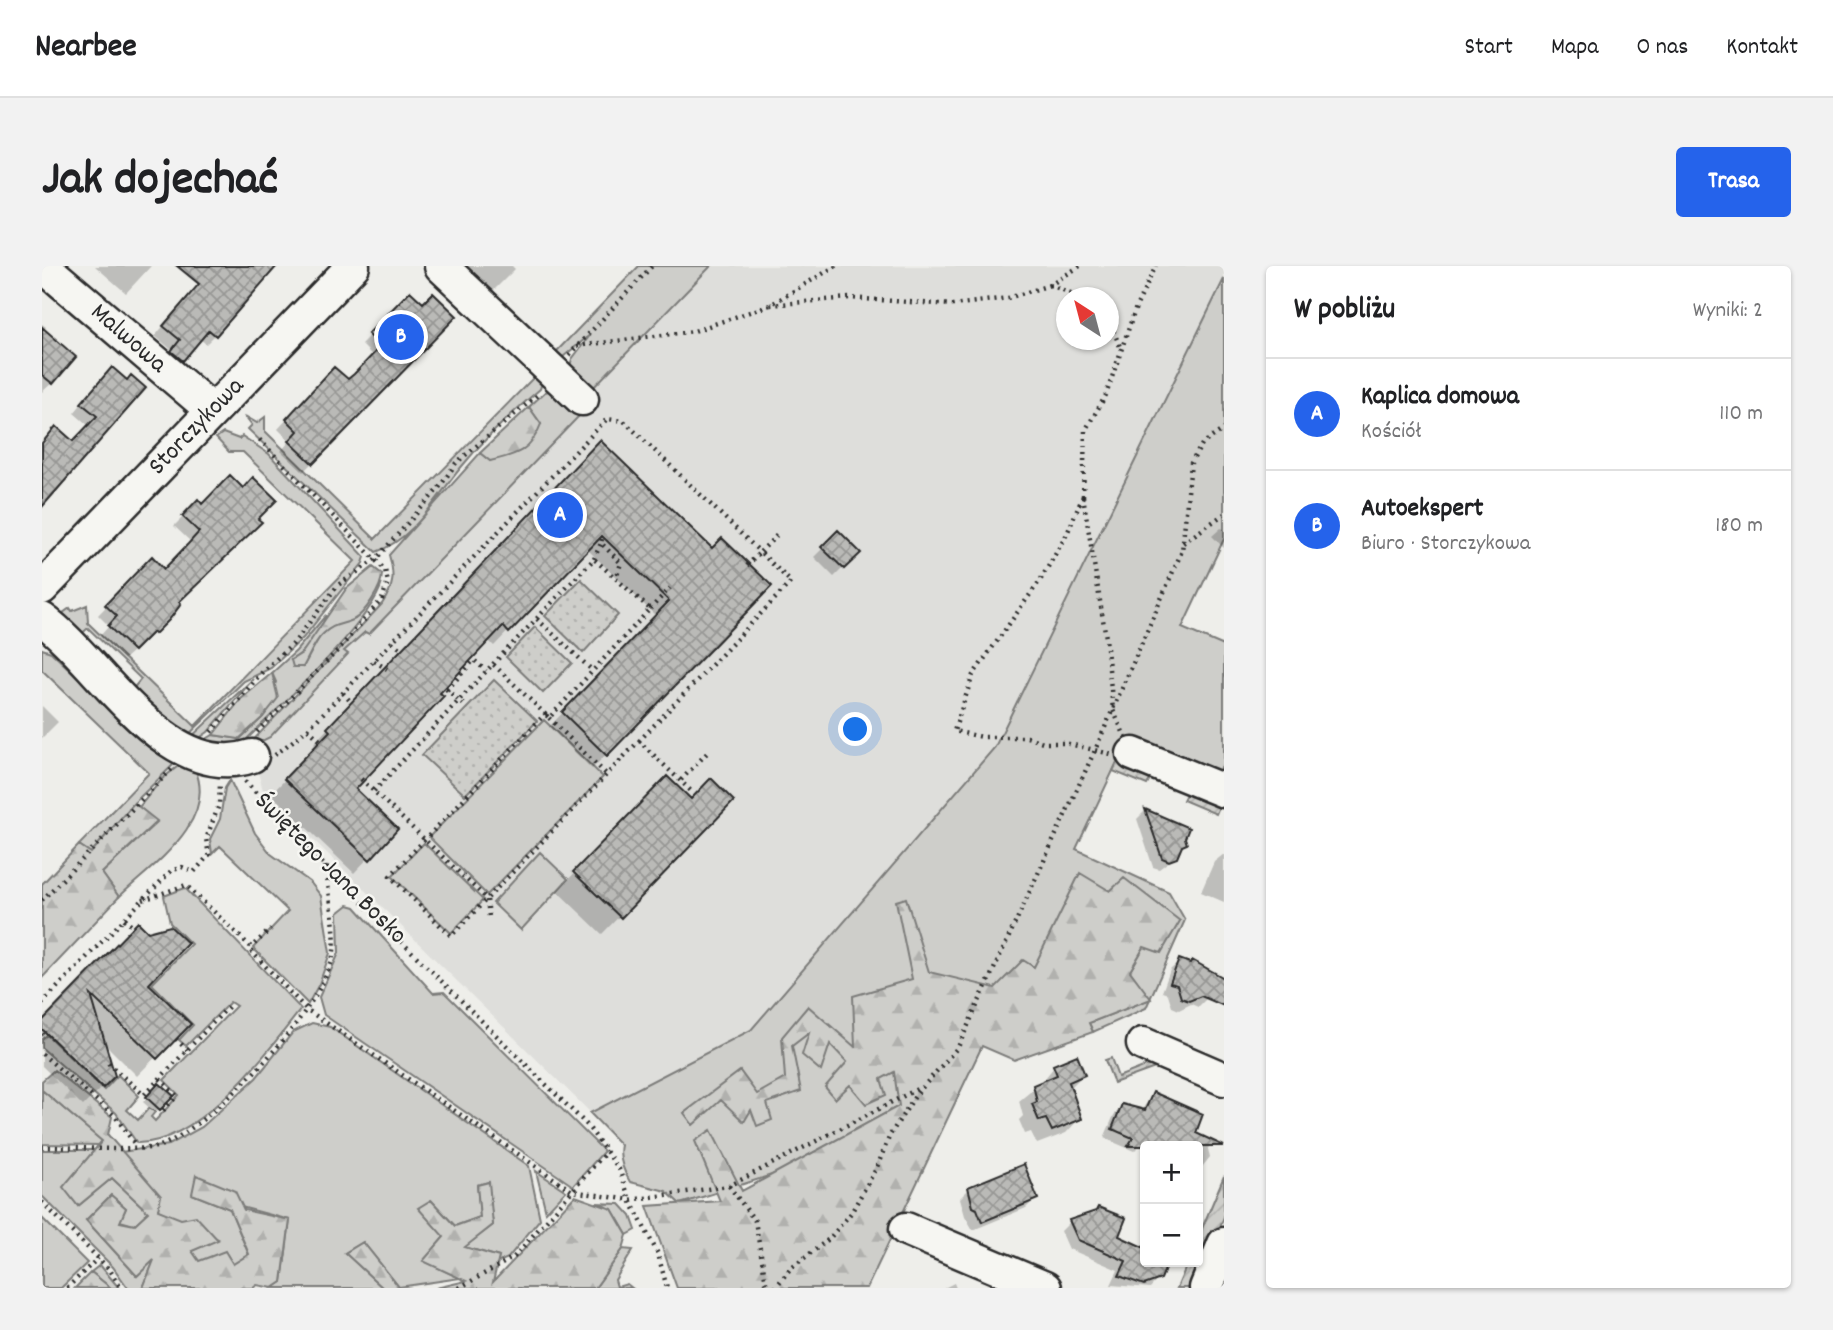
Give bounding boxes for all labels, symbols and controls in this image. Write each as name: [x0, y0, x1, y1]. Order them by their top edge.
text: Nearbee: [35, 25, 137, 72]
text: Start: [1464, 31, 1513, 65]
text: Mapa: [1551, 31, 1599, 65]
text: O nas: [1637, 31, 1688, 65]
text: Kontakt: [1726, 31, 1798, 65]
text: Jak dojechać: [42, 147, 278, 217]
button: Trasa: [1676, 147, 1791, 217]
north arrow: [1056, 287, 1119, 350]
text: W pobliżu: [1294, 290, 1395, 333]
street label: Malwowa: [82, 295, 175, 383]
text: Wyniki: 2: [1693, 295, 1763, 328]
pin: B: [378, 311, 424, 363]
street label: Storczykowa: [141, 369, 254, 485]
text: Kaplica domowa: [1361, 379, 1519, 416]
text: A: [1311, 398, 1323, 431]
text: 110 m: [1719, 398, 1763, 431]
text: Kościół: [1361, 416, 1421, 449]
pin: A: [537, 489, 583, 541]
text: Autoekspert: [1361, 491, 1483, 528]
text: B: [1312, 510, 1322, 543]
text: 180 m: [1715, 510, 1763, 543]
text: Biuro · Storczykowa: [1361, 528, 1531, 561]
your location: [838, 712, 872, 746]
street label: Świętego Jana Bosko: [245, 784, 415, 954]
map controls: [1140, 1141, 1203, 1267]
button: +: [1140, 1141, 1203, 1204]
button: −: [1140, 1204, 1203, 1267]

